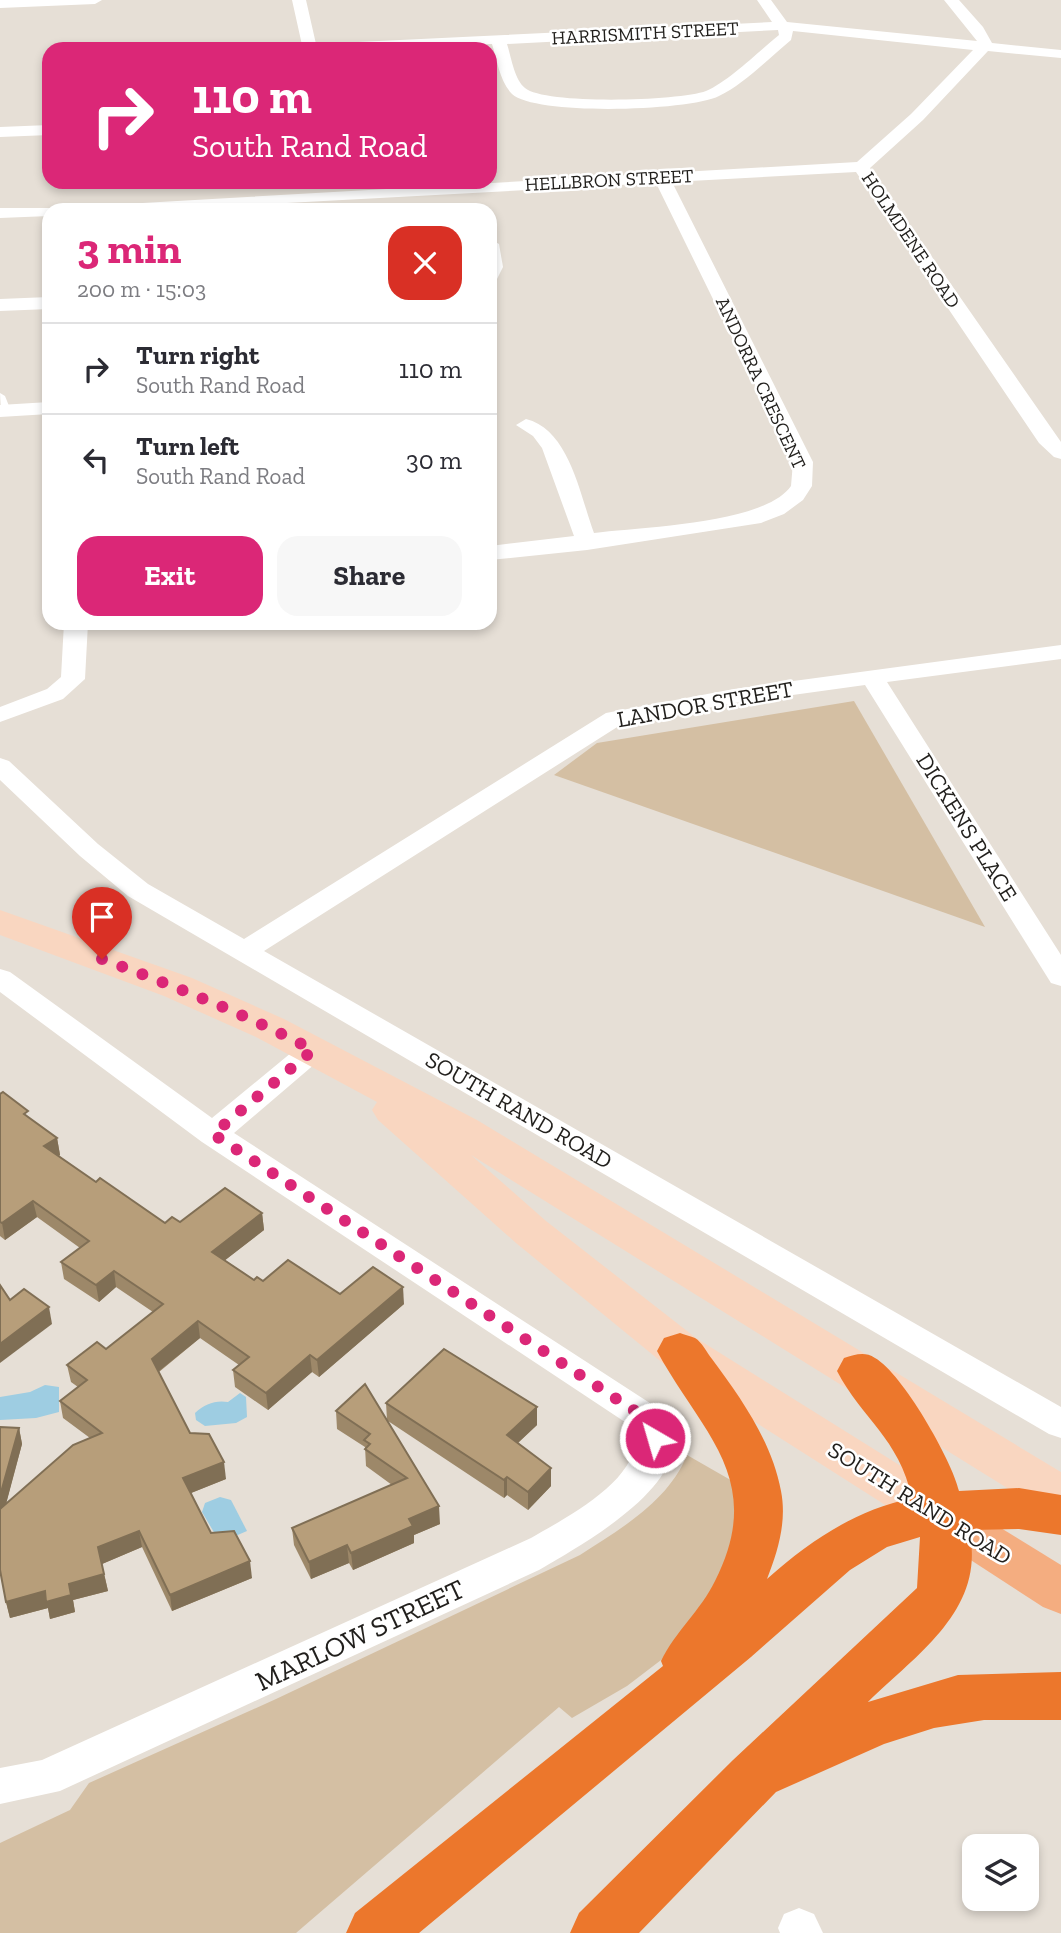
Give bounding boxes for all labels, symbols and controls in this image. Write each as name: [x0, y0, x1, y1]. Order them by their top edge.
street label: HARRISMITH STREET: [551, 17, 739, 49]
text: 110 m: [192, 67, 312, 126]
icon: right: [77, 70, 168, 161]
text: South Rand Road: [192, 127, 427, 165]
street label: HELLBRON STREET: [524, 164, 694, 196]
street label: HOLMDENE ROAD: [857, 168, 965, 312]
text: 3 min: [77, 223, 182, 274]
button: close: [388, 226, 462, 300]
text: 200 m · 15:03: [77, 275, 206, 303]
street label: ANDORRA CRESCENT: [711, 293, 811, 473]
text: Turn right: [136, 339, 259, 371]
icon: right: [77, 350, 115, 388]
text: 110 m: [399, 353, 462, 385]
text: South Rand Road: [136, 371, 305, 399]
text: Turn left: [136, 430, 239, 462]
icon: left: [77, 441, 115, 479]
text: 30 m: [406, 444, 462, 476]
text: South Rand Road: [136, 462, 305, 490]
button: Exit: [77, 536, 263, 616]
button: Share: [277, 536, 462, 616]
street label: LANDOR STREET: [615, 675, 795, 733]
street label: DICKENS PLACE: [910, 748, 1024, 906]
pin: [72, 887, 132, 959]
icon: arrive: [83, 898, 121, 936]
street label: SOUTH RAND ROAD: [421, 1045, 617, 1175]
position arrow: [618, 1401, 692, 1475]
street label: SOUTH RAND ROAD: [823, 1435, 1017, 1571]
street label: MARLOW STREET: [250, 1572, 470, 1698]
map controls: [962, 1834, 1039, 1911]
button: layers: [962, 1834, 1039, 1911]

